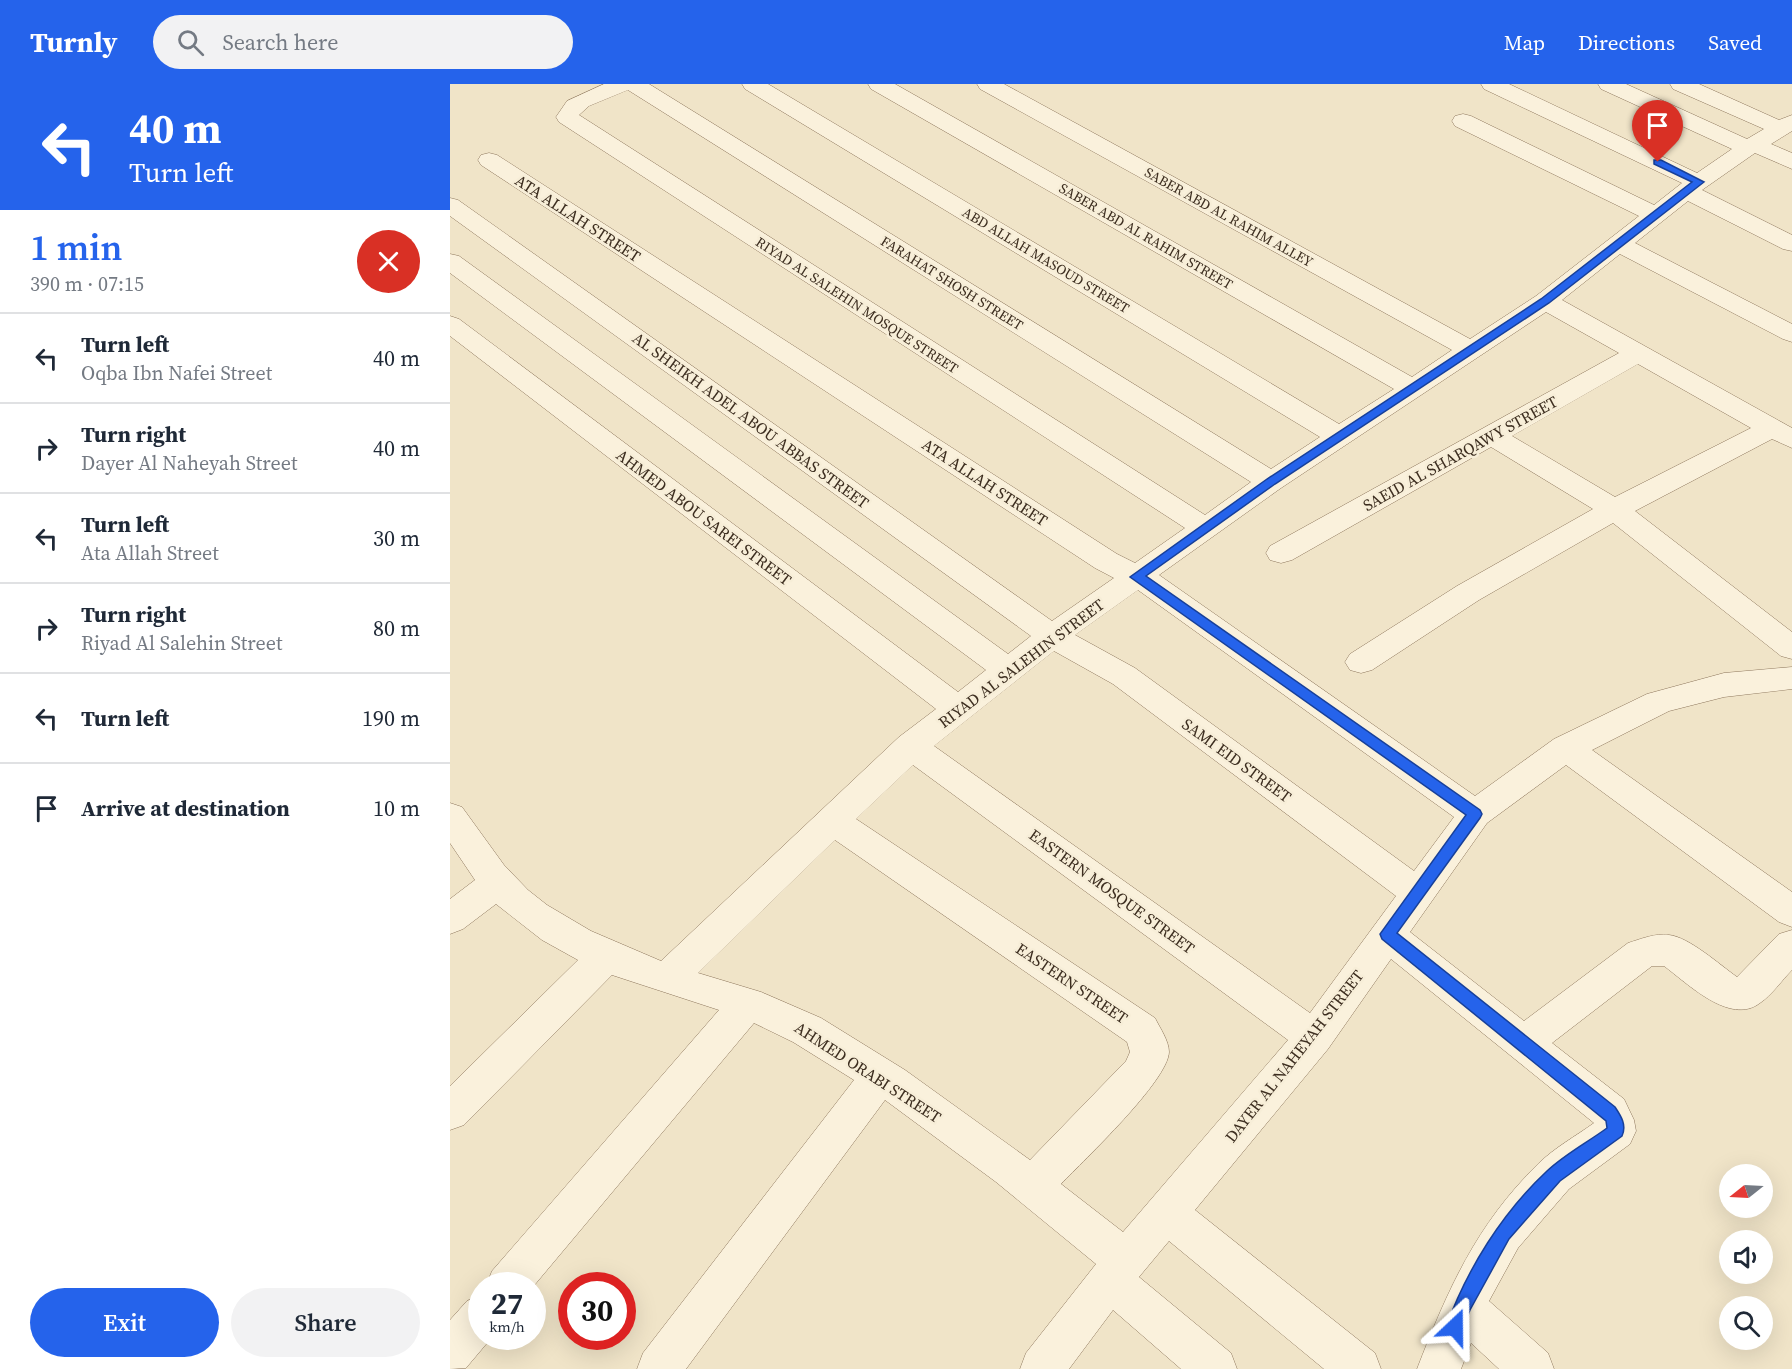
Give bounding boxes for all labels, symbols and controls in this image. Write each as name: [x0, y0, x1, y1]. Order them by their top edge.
search box: [153, 15, 573, 69]
text: Turnly: [30, 23, 117, 61]
icon: search: [174, 26, 207, 59]
text: Search here: [222, 27, 338, 57]
text: Map: [1504, 28, 1545, 57]
text: Directions: [1578, 28, 1675, 57]
text: Saved: [1708, 28, 1762, 57]
text: 40 m: [129, 99, 222, 157]
pin: [1632, 100, 1683, 162]
icon: left: [30, 108, 108, 186]
icon: arrive: [1641, 109, 1674, 142]
text: Turn left: [129, 154, 233, 191]
street label: SABER ABD AL RAHIM ALLEY: [1141, 162, 1317, 272]
street label: ATA ALLAH STREET: [511, 169, 645, 267]
street label: SABER ABD AL RAHIM STREET: [1056, 178, 1237, 294]
street label: ABD ALLAH MASOUD STREET: [959, 202, 1134, 318]
text: 1 min: [30, 223, 122, 272]
button: close: [357, 230, 420, 293]
street label: FARAHAT SHOSH STREET: [877, 231, 1027, 335]
street label: RIYAD AL SALEHIN MOSQUE STREET: [752, 232, 963, 378]
text: 390 m · 07:15: [30, 270, 144, 298]
street label: AL SHEIKH ADEL ABOU ABBAS STREET: [628, 327, 874, 514]
text: Turn left: [81, 329, 169, 359]
icon: left: [30, 342, 63, 375]
text: 40 m: [373, 343, 420, 373]
text: Oqba Ibn Nafei Street: [81, 359, 272, 387]
street label: SAEID AL SHARQAWY STREET: [1359, 390, 1562, 516]
text: Turn right: [81, 419, 186, 449]
icon: right: [30, 432, 63, 465]
text: 40 m: [373, 433, 420, 463]
street label: ATA ALLAH STREET: [918, 433, 1052, 531]
street label: AHMED ABOU SAREI STREET: [612, 444, 796, 590]
text: Dayer Al Naheyah Street: [81, 449, 297, 477]
text: Turn left: [81, 509, 169, 539]
icon: left: [30, 522, 63, 555]
text: 30 m: [373, 523, 420, 553]
text: Ata Allah Street: [81, 539, 219, 567]
street label: RIYAD AL SALEHIN STREET: [933, 593, 1109, 733]
text: Turn right: [81, 599, 186, 629]
icon: right: [30, 612, 63, 645]
text: 80 m: [373, 613, 420, 643]
text: Riyad Al Salehin Street: [81, 629, 283, 657]
icon: left: [30, 702, 63, 735]
text: Turn left: [81, 703, 169, 733]
text: 190 m: [362, 703, 420, 733]
street label: SAMI EID STREET: [1178, 713, 1296, 807]
icon: arrive: [30, 792, 63, 825]
text: Arrive at destination: [81, 793, 290, 823]
text: 10 m: [373, 793, 420, 823]
street label: EASTERN MOSQUE STREET: [1025, 823, 1200, 959]
street label: EASTERN STREET: [1012, 937, 1133, 1029]
street label: DAYER AL NAHEYAH STREET: [1220, 965, 1369, 1147]
street label: AHMED ORABI STREET: [790, 1016, 946, 1128]
north arrow: [1719, 1164, 1773, 1218]
map controls: [1719, 1164, 1773, 1350]
button: sound: [1719, 1230, 1773, 1284]
speed limit sign: 30: [558, 1272, 636, 1350]
text: 27: [491, 1283, 523, 1324]
button: Exit: [30, 1288, 219, 1357]
button: Share: [231, 1288, 420, 1357]
position arrow: [1423, 1295, 1487, 1359]
button: search: [1719, 1296, 1773, 1350]
text: km/h: [489, 1316, 525, 1337]

